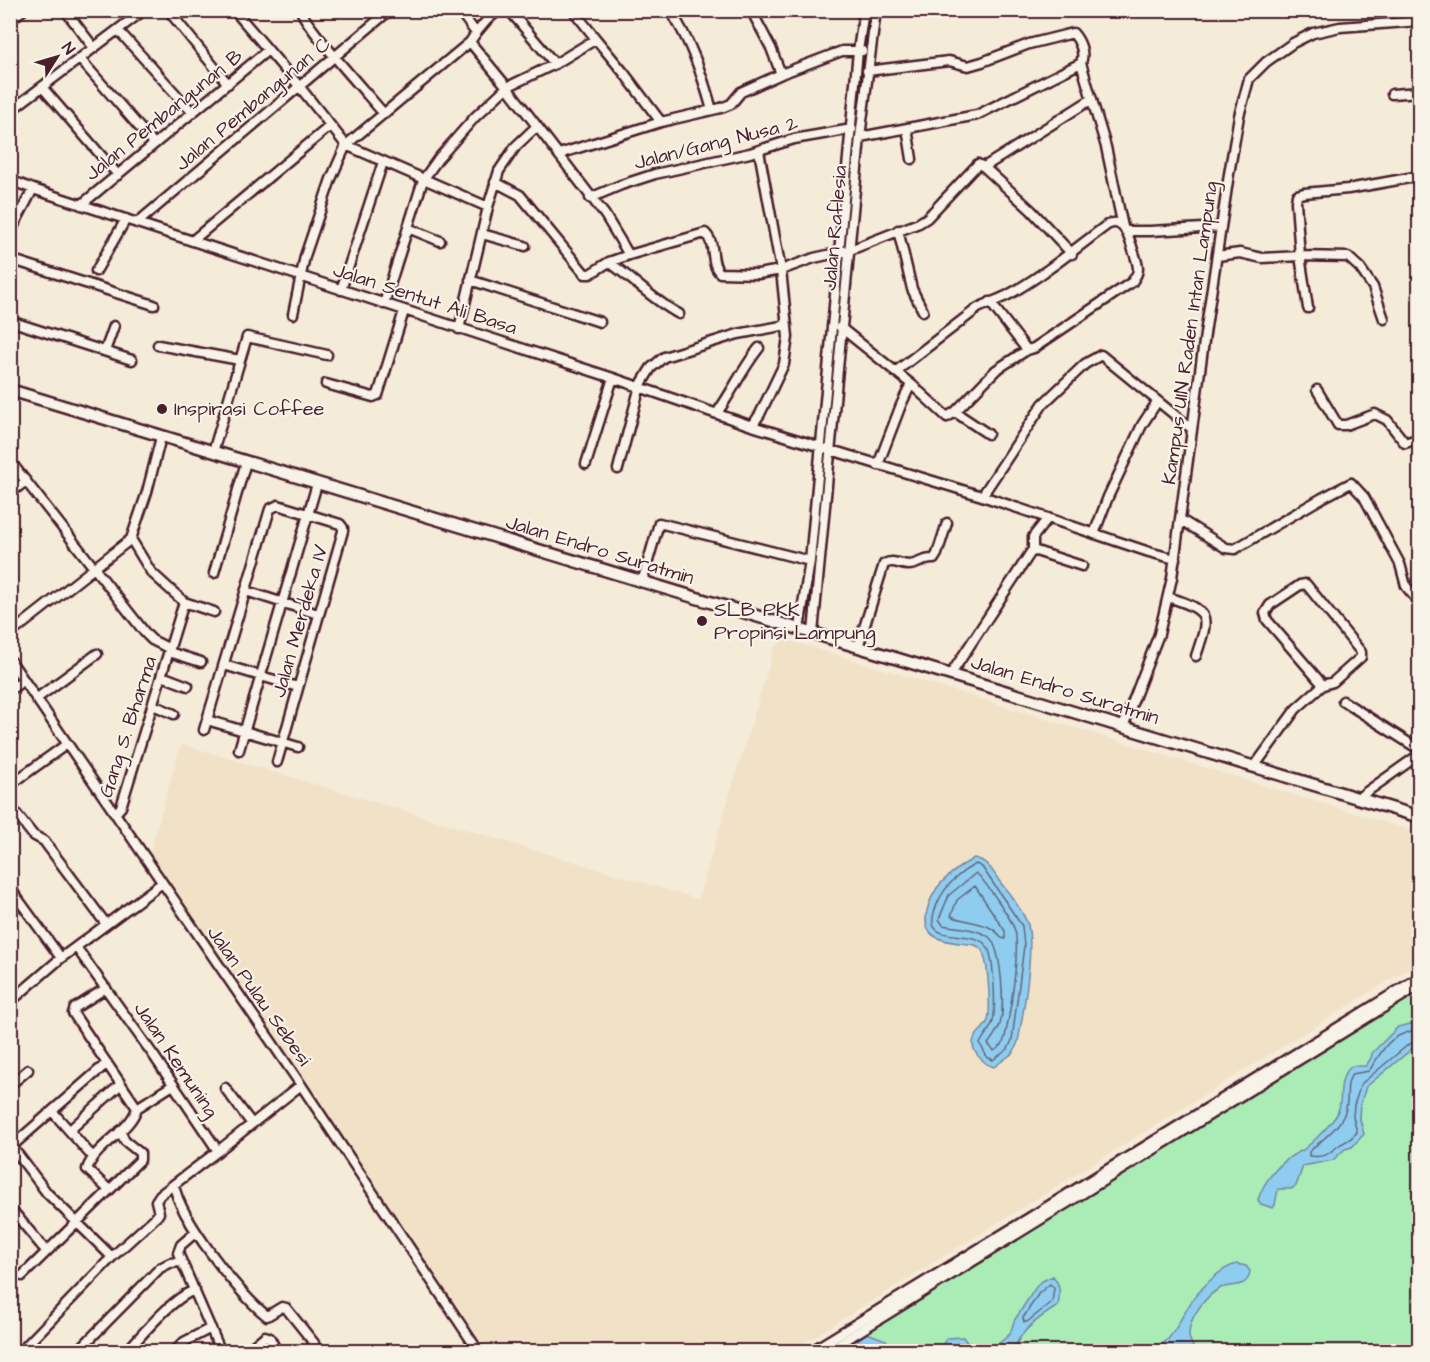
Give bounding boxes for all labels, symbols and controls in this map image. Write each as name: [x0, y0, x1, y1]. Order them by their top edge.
north arrow: [27, 27, 87, 87]
street label: Jalan Pembangunan C: [169, 30, 338, 178]
text: N: [56, 38, 80, 59]
street label: Jalan Pembangunan B: [79, 43, 249, 188]
street label: Jalan/Gang Nusa 2: [631, 109, 802, 178]
street label: Jalan Raflesia: [816, 164, 854, 292]
street label: Kampus UIN Raden Intan Lampung: [1155, 180, 1226, 487]
street label: Jalan Sentut Ali Basa: [330, 256, 520, 342]
place label: Inspirasi Coffee: [174, 395, 324, 423]
marker: Inspirasi Coffee: [155, 402, 169, 416]
street label: Jalan Endro Suratmin: [502, 508, 698, 592]
street label: Jalan Merdeka IV: [265, 541, 335, 701]
place label: SLB PKK Propinsi Lampung: [714, 596, 875, 648]
marker: SLB PKK Propinsi Lampung: [695, 614, 709, 628]
street label: Jalan Endro Suratmin: [967, 648, 1163, 732]
street label: Gang S. Bharma: [92, 653, 165, 802]
street label: Jalan Pulau Sebesi: [200, 920, 318, 1072]
street label: Jalan Kemuning: [126, 997, 225, 1124]

